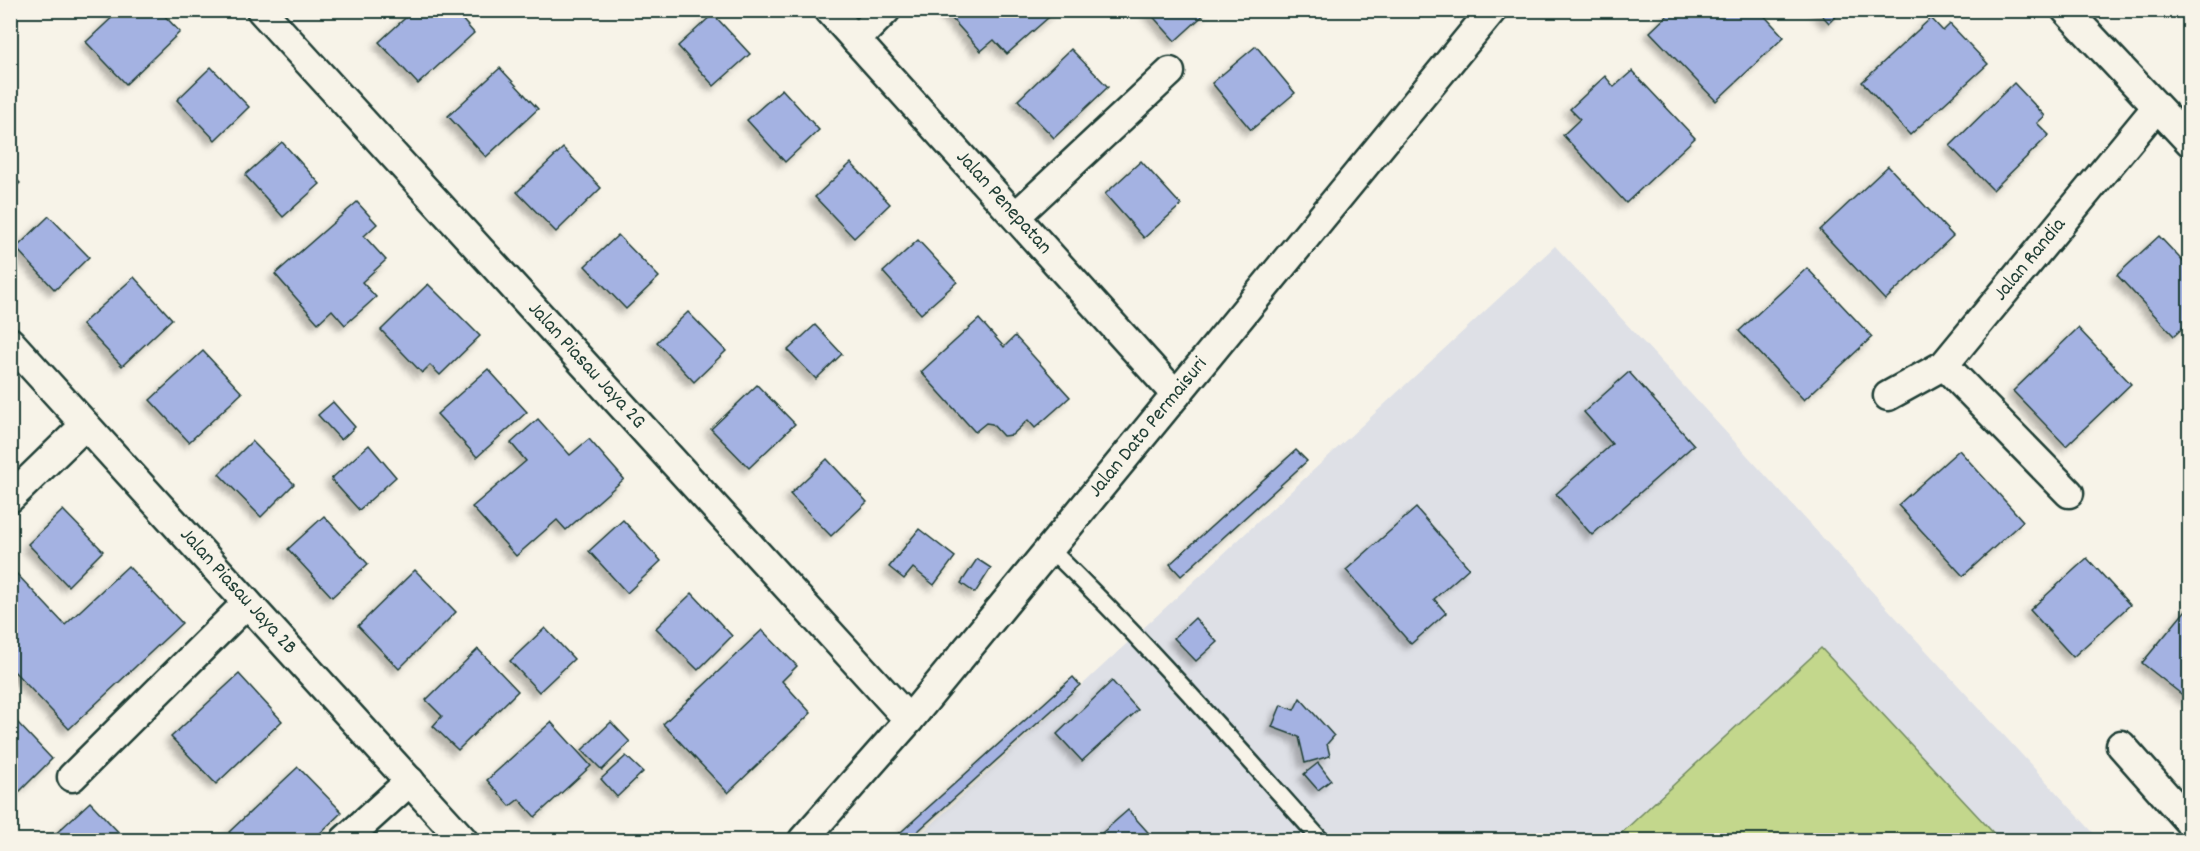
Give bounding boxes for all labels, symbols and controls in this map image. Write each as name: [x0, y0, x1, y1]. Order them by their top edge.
street label: Jalan Penepatan: [948, 144, 1058, 262]
street label: Jalan Randia: [1987, 211, 2075, 308]
street label: Jalan Piasau Jaya 2G: [520, 296, 652, 436]
street label: Jalan Dato Permaisuri: [1082, 351, 1216, 505]
street label: Jalan Piasau Jaya 2B: [172, 522, 303, 662]

